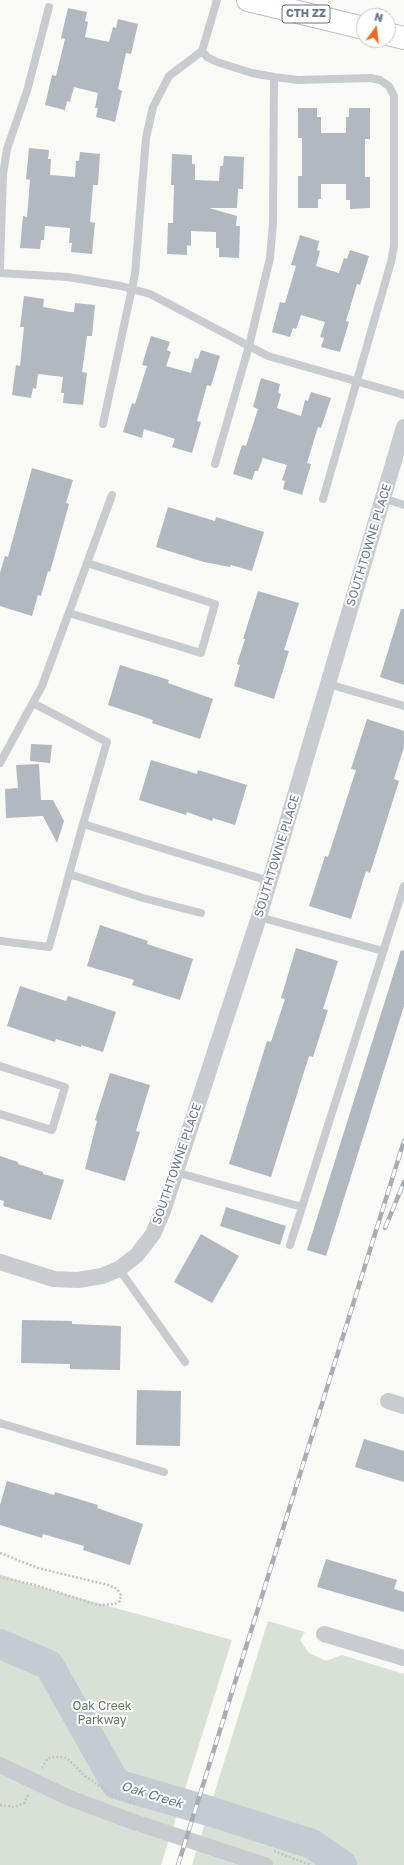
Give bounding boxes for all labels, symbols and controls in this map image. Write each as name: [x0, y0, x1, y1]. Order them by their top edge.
road number: CTH ZZ: [282, 5, 330, 23]
north arrow: [356, 8, 396, 48]
text: N: [373, 10, 385, 24]
street label: SOUTHTOWNE PLACE: [344, 482, 394, 608]
street label: SOUTHTOWNE PLACE: [252, 793, 302, 919]
street label: SOUTHTOWNE PLACE: [149, 1102, 205, 1226]
park label: Oak Creek Parkway: [73, 1699, 131, 1727]
water label: Oak Creek: [119, 1778, 185, 1812]

